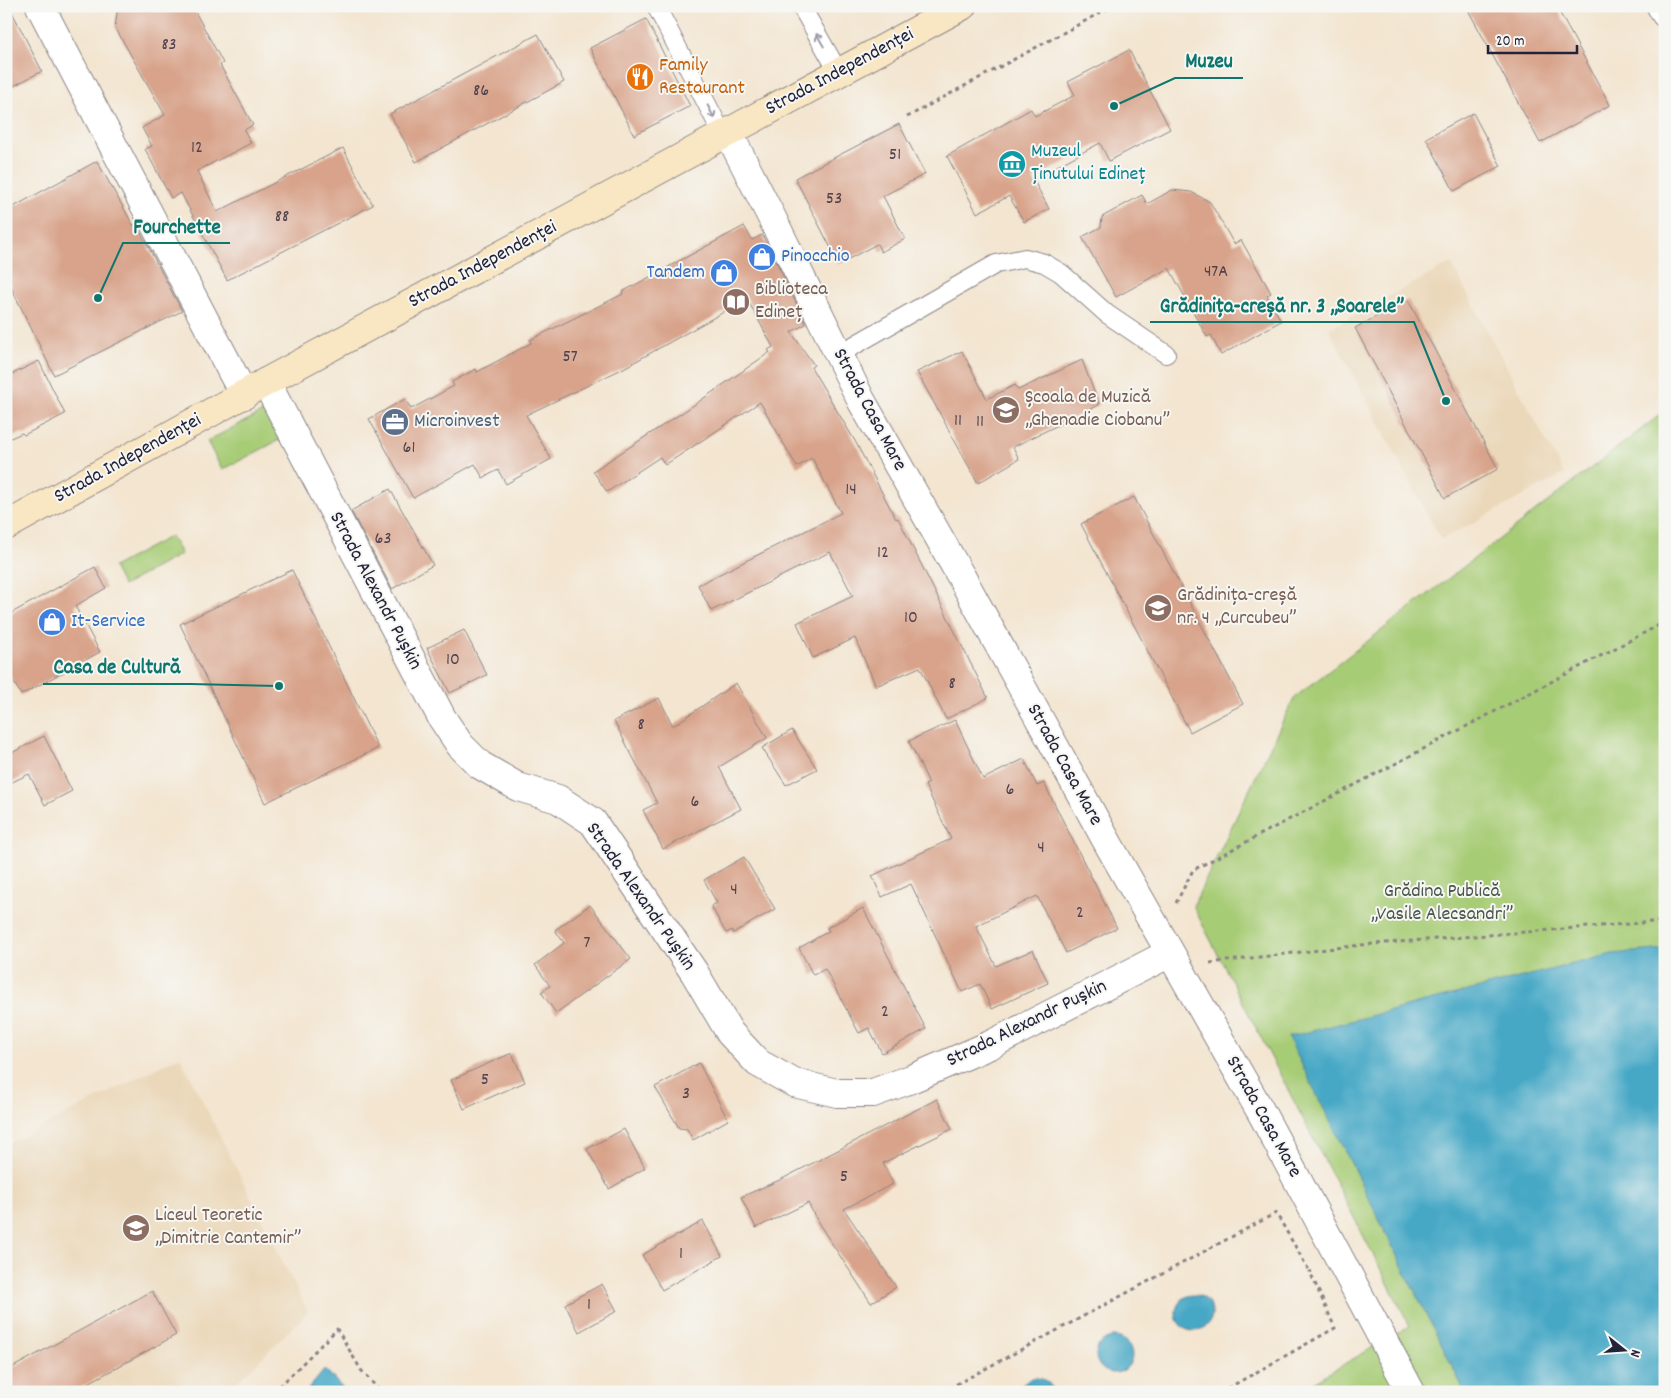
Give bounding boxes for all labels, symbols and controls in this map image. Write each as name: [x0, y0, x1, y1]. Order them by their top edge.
street label: Strada Independenței: [761, 21, 919, 123]
scale bar: [1488, 22, 1577, 54]
text: 20 m: [1496, 31, 1524, 53]
house number: 83: [161, 33, 177, 58]
one-way arrow: [814, 33, 824, 47]
callout: Muzeu: [1175, 42, 1243, 78]
text: Muzeu: [1185, 48, 1233, 78]
place label: Family Restaurant: [659, 52, 745, 103]
restaurant icon: Family Restaurant: [625, 62, 655, 92]
house number: 86: [473, 79, 489, 104]
one-way arrow: [706, 104, 716, 118]
house number: 12: [191, 136, 203, 161]
place label: Muzeul Ținutului Edineț: [1031, 138, 1146, 189]
house number: 51: [889, 143, 901, 168]
museum icon: Muzeul Ținutului Edineț: [997, 149, 1027, 179]
house number: 53: [826, 187, 842, 212]
house number: 88: [275, 205, 289, 230]
callout: Fourchette: [123, 207, 230, 243]
text: Fourchette: [133, 214, 221, 244]
street label: Strada Independenței: [404, 214, 562, 316]
shop icon: Pinocchio: [747, 242, 777, 272]
place label: Pinocchio: [781, 243, 850, 271]
shop icon: Tandem: [709, 258, 739, 288]
place label: Tandem: [646, 259, 705, 287]
house number: 47A: [1204, 260, 1228, 285]
place label: Biblioteca Edineț: [755, 276, 828, 327]
callout: Grădinița-creșă nr. 3 „Soarele”: [1150, 286, 1414, 322]
library icon: Biblioteca Edineț: [721, 287, 751, 317]
text: Grădinița-creșă nr. 3 „Soarele”: [1160, 293, 1404, 323]
street label: Strada Casa Mare: [825, 344, 913, 476]
house number: 57: [562, 345, 578, 370]
place label: Școala de Muzică „Ghenadie Ciobanu”: [1025, 384, 1170, 435]
school or university icon: Școala de Muzică „Ghenadie Ciobanu”: [991, 395, 1021, 425]
street label: Strada Independenței: [49, 407, 207, 511]
office icon: Microinvest: [380, 407, 410, 437]
place label: Microinvest: [414, 408, 500, 436]
house number: 11: [954, 409, 962, 434]
house number: 11: [976, 410, 984, 435]
house number: 61: [403, 436, 415, 461]
house number: 14: [845, 478, 857, 503]
street label: Strada Alexandr Pușkin: [321, 507, 429, 675]
house number: 63: [375, 527, 391, 552]
house number: 12: [877, 541, 889, 566]
place label: Grădinița-creșă nr. 4 „Curcubeu”: [1177, 582, 1297, 633]
school or university icon: Grădinița-creșă nr. 4 „Curcubeu”: [1143, 593, 1173, 623]
house number: 10: [904, 606, 918, 631]
shop icon: It-Service: [37, 607, 67, 637]
place label: It-Service: [71, 608, 145, 636]
callout: Casa de Cultură: [43, 648, 190, 684]
house number: 10: [446, 648, 460, 673]
text: Casa de Cultură: [53, 654, 181, 684]
house number: 8: [948, 672, 956, 697]
street label: Strada Casa Mare: [1019, 699, 1109, 831]
house number: 8: [637, 713, 645, 738]
house number: 6: [1006, 778, 1014, 803]
house number: 6: [691, 790, 699, 815]
street label: Strada Alexandr Pușkin: [578, 817, 702, 977]
house number: 4: [1037, 836, 1045, 861]
house number: 4: [730, 878, 738, 903]
park label: Grădina Publică „Vasile Alecsandri”: [1371, 878, 1513, 929]
house number: 2: [1076, 901, 1084, 926]
house number: 7: [584, 931, 591, 956]
street label: Strada Alexandr Pușkin: [942, 973, 1112, 1075]
house number: 2: [881, 1000, 889, 1025]
street label: Strada Casa Mare: [1218, 1051, 1308, 1183]
house number: 5: [481, 1068, 489, 1093]
house number: 3: [682, 1082, 690, 1107]
house number: 5: [840, 1165, 848, 1190]
place label: Liceul Teoretic „Dimitrie Cantemir”: [155, 1202, 301, 1253]
school or university icon: Liceul Teoretic „Dimitrie Cantemir”: [121, 1213, 151, 1243]
house number: 1: [679, 1242, 683, 1267]
house number: 1: [587, 1293, 591, 1318]
north arrow: [1598, 1326, 1648, 1376]
text: N: [1624, 1347, 1645, 1360]

